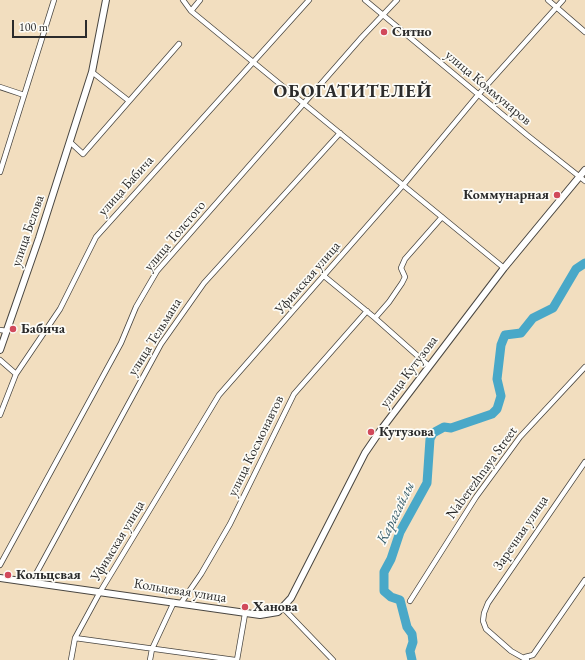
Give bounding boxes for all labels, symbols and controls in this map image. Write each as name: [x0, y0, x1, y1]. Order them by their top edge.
scale bar: [14, 12, 89, 38]
text: 100 m: [19, 19, 48, 35]
place label: Ситно: [392, 24, 432, 40]
marker: Ситно: [379, 27, 389, 37]
street label: улица Коммунаров: [441, 47, 535, 129]
district label: ОБОГАТИТЕЛЕЙ: [274, 81, 432, 103]
street label: улица Бабича: [95, 153, 157, 219]
place label: Коммунарная: [463, 187, 549, 203]
marker: Коммунарная: [552, 190, 562, 200]
street label: улица Белова: [8, 193, 48, 269]
street label: улица Толстого: [141, 197, 209, 275]
street label: Уфимская улица: [272, 238, 344, 318]
street label: улица Тельмана: [124, 295, 186, 379]
place label: Бабича: [21, 321, 65, 337]
marker: Бабича: [8, 324, 18, 334]
street label: улица Кутузова: [376, 333, 442, 411]
street label: улица Космонавтов: [224, 393, 288, 499]
place label: Кутузова: [379, 424, 434, 440]
street label: Naberezhnaya Street: [443, 424, 521, 522]
marker: Кутузова: [366, 427, 376, 437]
water label: Карагайлы: [373, 479, 419, 547]
street label: Заречная улица: [490, 493, 552, 573]
street label: Уфимская улица: [87, 498, 149, 584]
place label: Кольцевая: [16, 567, 81, 583]
marker: Кольцевая: [3, 570, 13, 580]
street label: Кольцевая улица: [132, 575, 228, 607]
place label: Ханова: [253, 599, 298, 615]
marker: Ханова: [240, 602, 250, 612]

